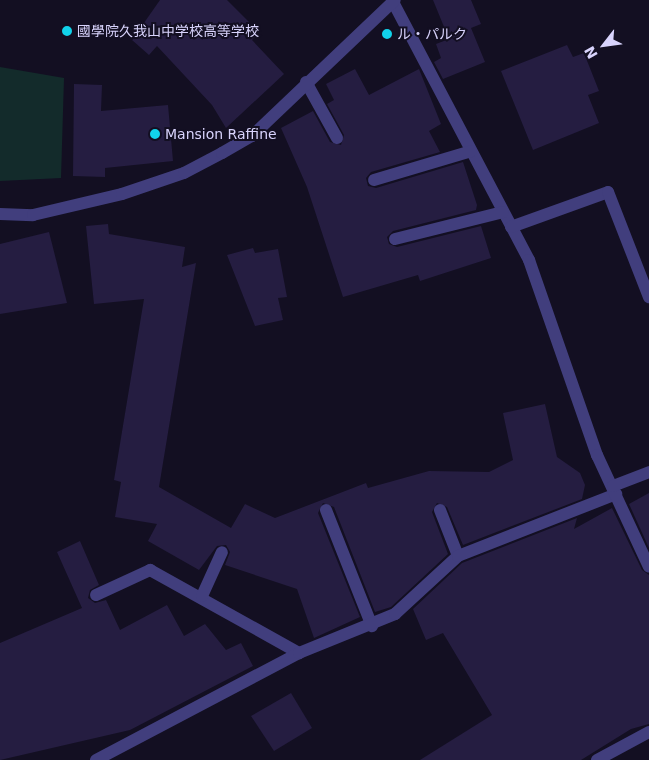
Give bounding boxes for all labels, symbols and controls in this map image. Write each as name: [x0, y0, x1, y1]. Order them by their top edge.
north arrow: [579, 20, 629, 70]
place label: 國學院久我山中学校高等学校: [77, 23, 259, 39]
marker: 國學院久我山中学校高等学校: [61, 25, 73, 37]
place label: ル・パルク: [397, 26, 467, 42]
marker: ル・パルク: [381, 28, 393, 40]
text: N: [581, 43, 601, 62]
place label: Mansion Raffine: [165, 126, 277, 142]
marker: Mansion Raffine: [149, 128, 161, 140]

